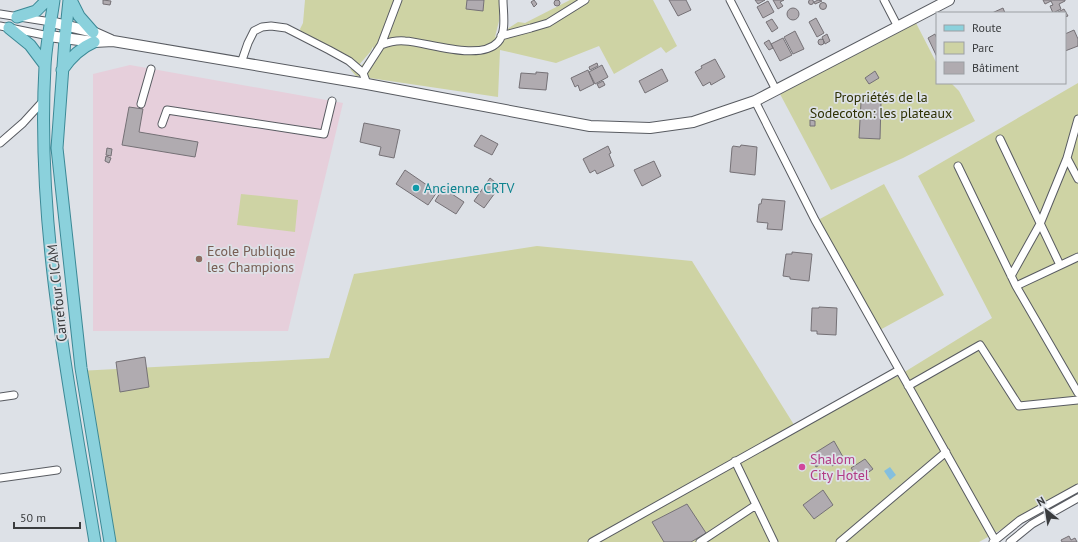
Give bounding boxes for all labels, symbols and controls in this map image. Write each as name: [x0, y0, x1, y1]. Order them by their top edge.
legend: [936, 12, 1066, 84]
text: Route: [972, 20, 1002, 35]
text: Parc: [972, 40, 994, 55]
text: Bâtiment: [972, 60, 1019, 75]
park label: Propriétés de la Sodecoton: les plateaux: [810, 88, 952, 122]
place label: Ancienne CRTV: [424, 179, 514, 197]
marker: Ancienne CRTV: [411, 183, 421, 193]
place label: Ecole Publique les Champions: [207, 242, 295, 276]
street label: Carrefour CICAM: [43, 243, 71, 343]
marker: Ecole Publique les Champions: [194, 254, 204, 264]
place label: Shalom City Hotel: [810, 450, 869, 484]
marker: Shalom City Hotel: [797, 462, 807, 472]
north arrow: [1026, 490, 1066, 530]
text: N: [1034, 493, 1048, 509]
scale bar: [14, 504, 80, 530]
text: 50 m: [20, 510, 46, 525]

